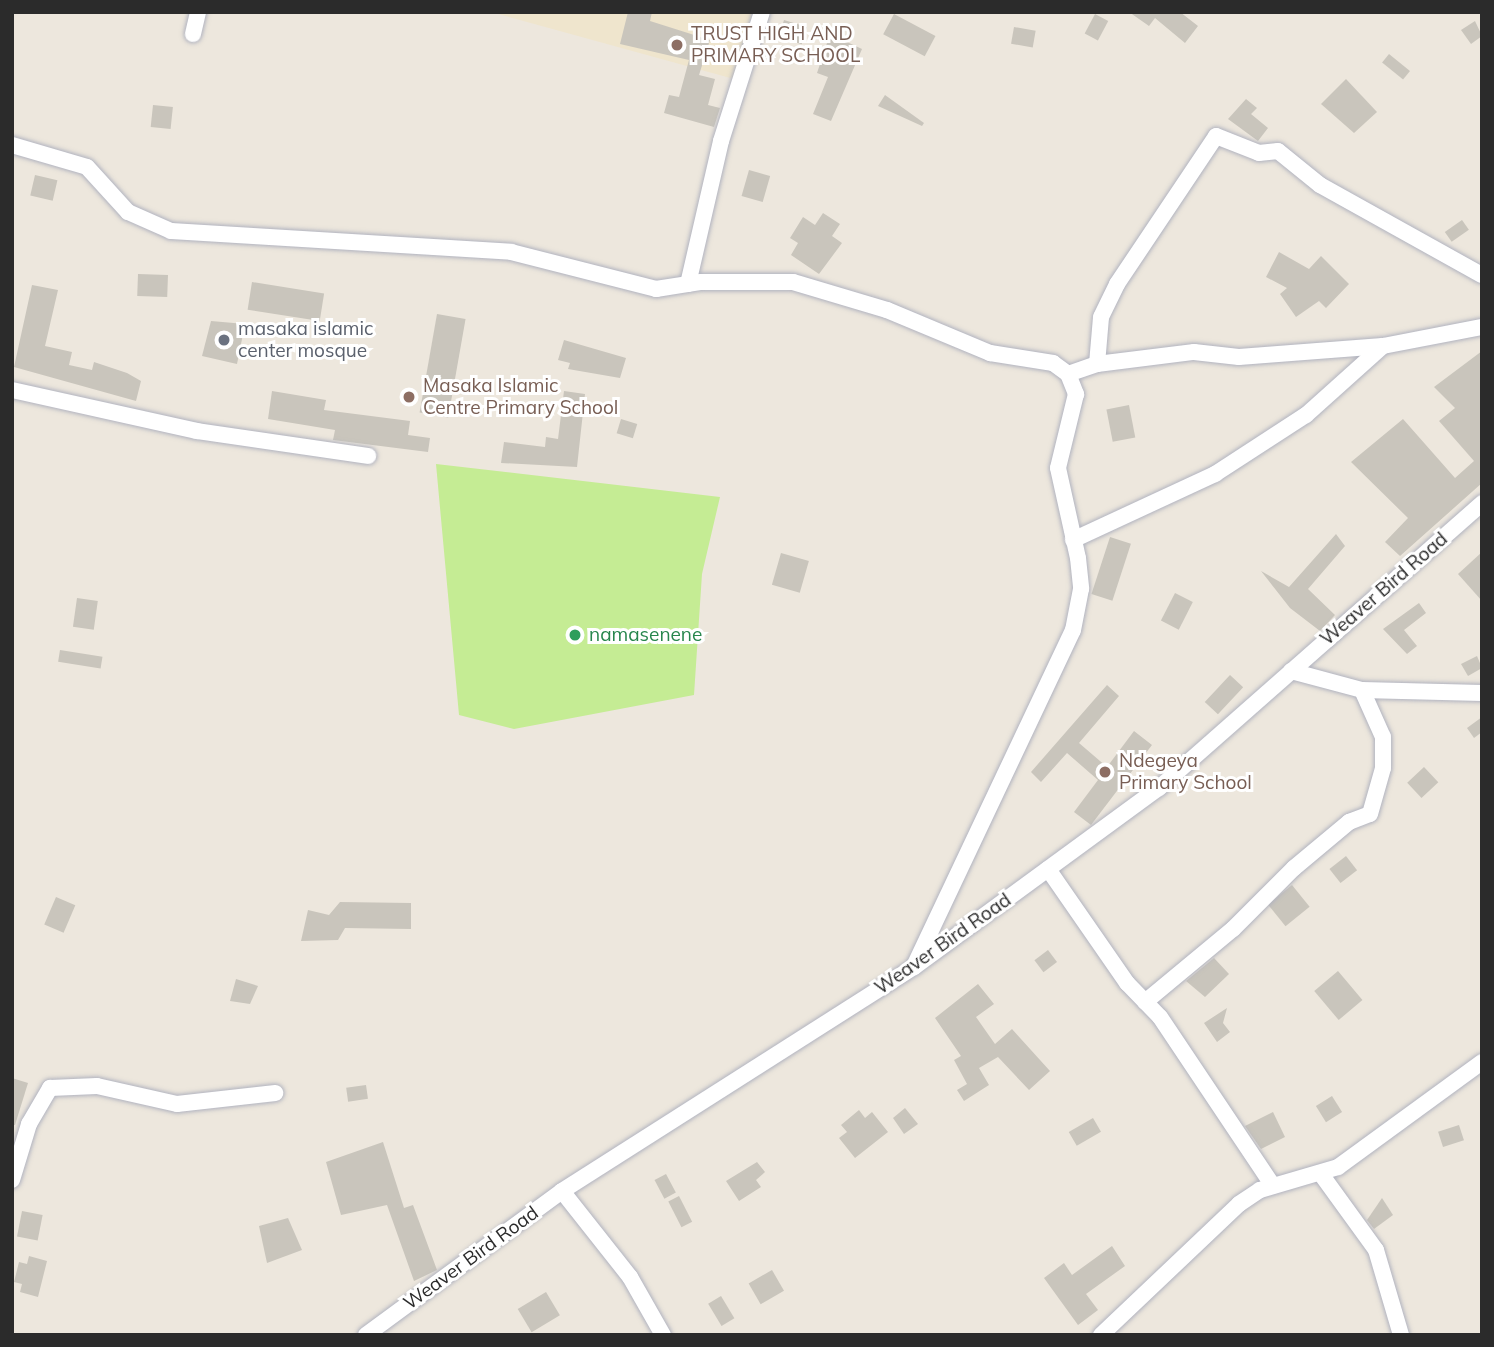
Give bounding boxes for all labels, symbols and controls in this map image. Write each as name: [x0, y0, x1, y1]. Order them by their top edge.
place label: TRUST HIGH AND PRIMARY SCHOOL: [691, 23, 860, 67]
marker: TRUST HIGH AND PRIMARY SCHOOL: [669, 37, 685, 53]
place label: masaka islamic center mosque: [238, 318, 373, 362]
marker: masaka islamic center mosque: [216, 332, 232, 348]
place label: Masaka Islamic Centre Primary School: [423, 375, 618, 419]
marker: Masaka Islamic Centre Primary School: [401, 389, 417, 405]
street label: Weaver Bird Road: [1316, 528, 1452, 650]
place label: namasenene: [589, 624, 702, 646]
marker: namasenene: [567, 627, 583, 643]
place label: Ndegeya Primary School: [1119, 750, 1252, 794]
marker: Ndegeya Primary School: [1097, 764, 1113, 780]
street label: Weaver Bird Road: [871, 889, 1015, 999]
street label: Weaver Bird Road: [399, 1201, 543, 1315]

